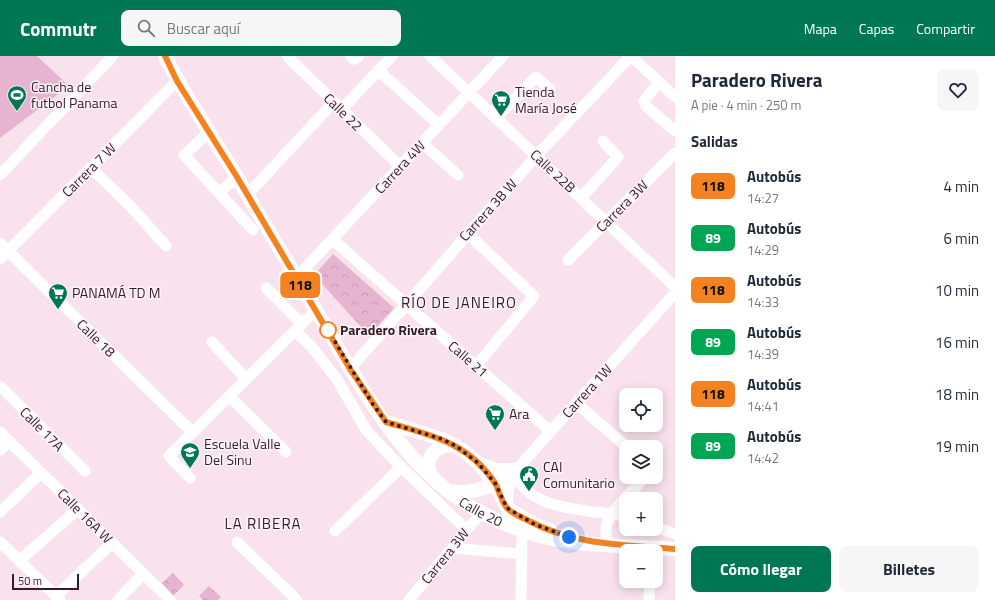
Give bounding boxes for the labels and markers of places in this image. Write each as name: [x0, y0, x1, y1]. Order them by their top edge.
place label: Cancha de futbol Panama: [31, 76, 118, 113]
place label: Tienda María José: [515, 81, 577, 118]
sports icon: Cancha de futbol Panama: [6, 84, 28, 112]
supermarket icon: Tienda María José: [490, 89, 512, 117]
supermarket icon: PANAMÁ TD M: [47, 282, 69, 310]
place label: PANAMÁ TD M: [72, 282, 160, 303]
place label: Paradero Rivera: [340, 319, 437, 340]
marker: Paradero Rivera: [319, 321, 337, 339]
supermarket icon: Ara: [484, 403, 506, 431]
place label: Ara: [509, 403, 529, 424]
place label: Escuela Valle Del Sinu: [204, 433, 281, 470]
school or university icon: Escuela Valle Del Sinu: [179, 441, 201, 469]
place label: CAI Comunitario: [543, 456, 615, 493]
public building icon: CAI Comunitario: [518, 464, 540, 492]

